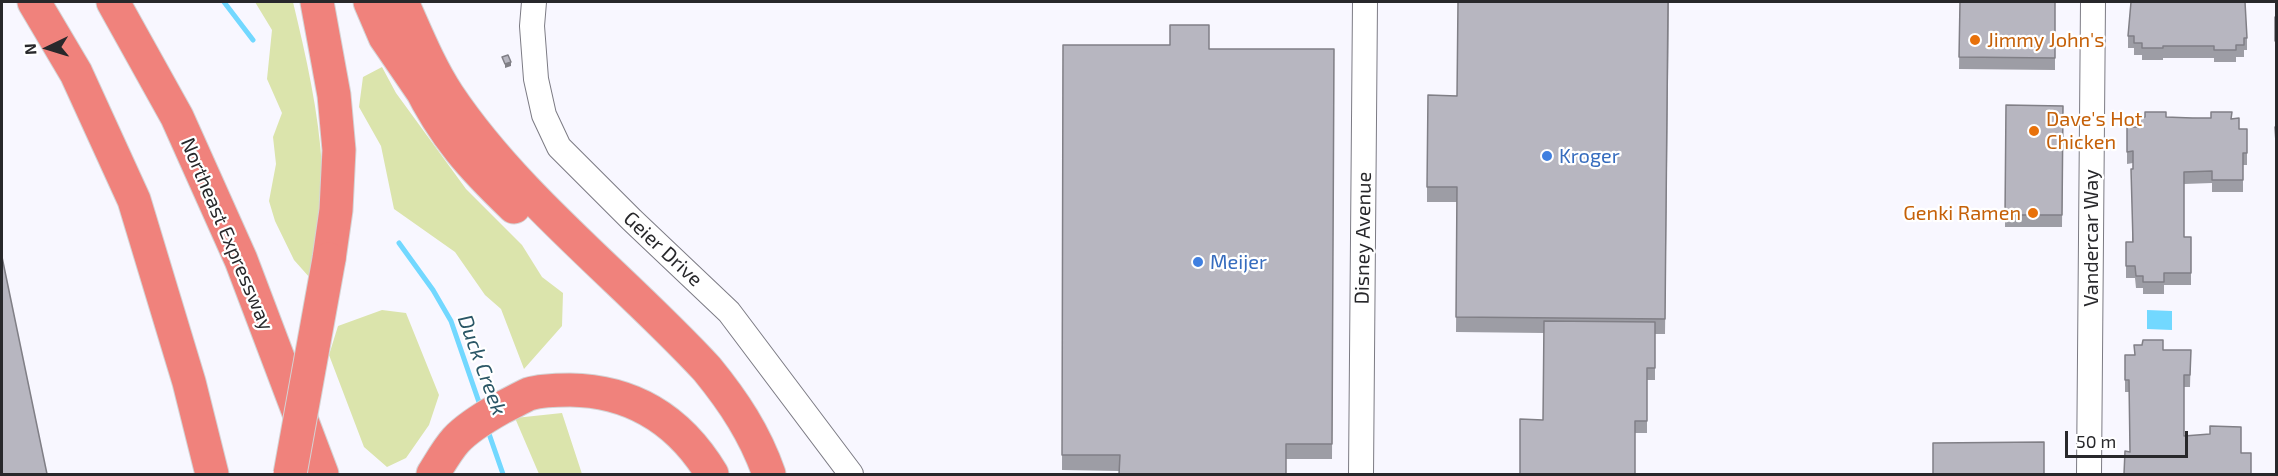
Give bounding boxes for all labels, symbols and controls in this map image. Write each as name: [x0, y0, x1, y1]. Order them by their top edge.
north arrow: [18, 18, 78, 78]
place label: Jimmy John's: [1987, 28, 2104, 52]
marker: Jimmy John's: [1968, 33, 1982, 47]
text: N: [20, 43, 39, 56]
place label: Dave's Hot Chicken: [2046, 107, 2142, 154]
marker: Dave's Hot Chicken: [2027, 124, 2041, 138]
street label: Northeast Expressway: [176, 134, 278, 334]
place label: Kroger: [1559, 144, 1620, 168]
marker: Kroger: [1540, 149, 1554, 163]
street label: Vandercar Way: [2079, 169, 2103, 307]
street label: Disney Avenue: [1350, 171, 1376, 305]
place label: Genki Ramen: [1903, 201, 2021, 225]
street label: Geier Drive: [619, 206, 707, 292]
marker: Genki Ramen: [2026, 206, 2040, 220]
place label: Meijer: [1210, 250, 1267, 274]
marker: Meijer: [1191, 255, 1205, 269]
water label: Duck Creek: [452, 311, 512, 419]
scale bar: [2068, 419, 2191, 457]
text: 50 m: [2076, 430, 2116, 452]

